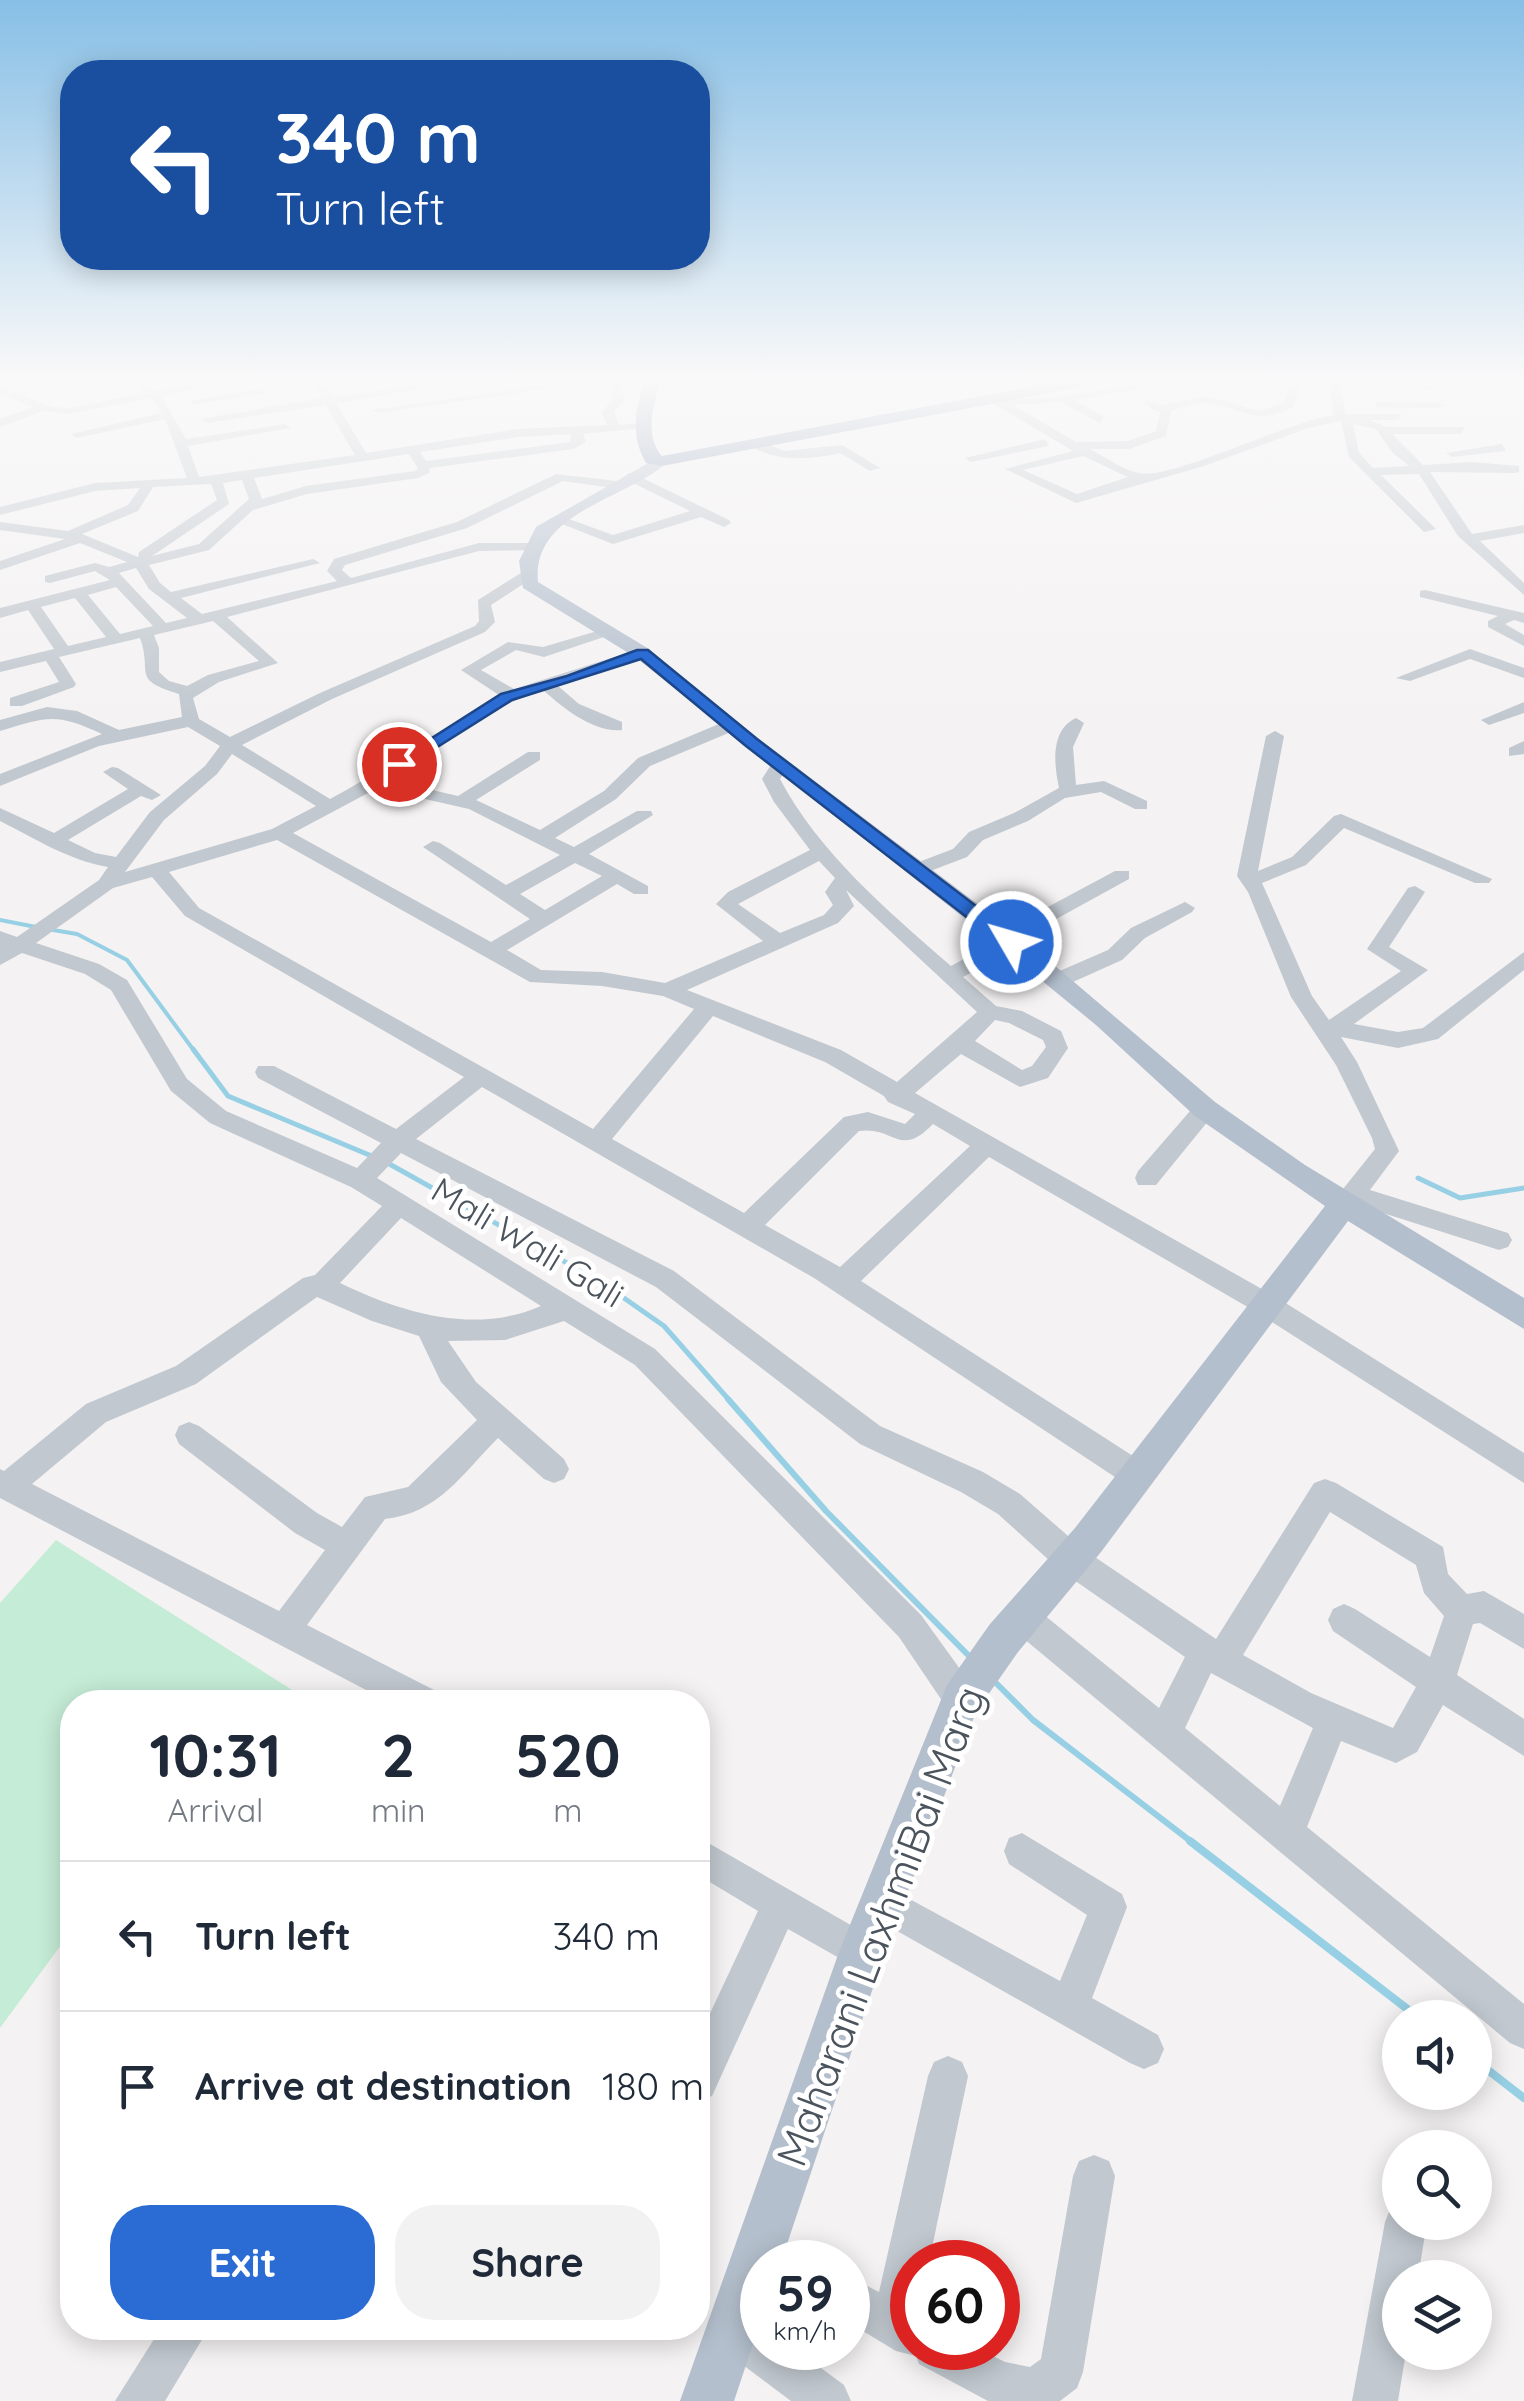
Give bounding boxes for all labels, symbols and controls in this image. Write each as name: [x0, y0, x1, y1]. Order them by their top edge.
text: 340 m: [275, 93, 481, 181]
icon: left: [110, 100, 240, 230]
text: Turn left: [275, 180, 445, 236]
pin: [357, 722, 442, 807]
icon: arrive: [372, 737, 427, 792]
position arrow: [959, 890, 1063, 994]
street label: Mali Wali Gali: [424, 1167, 632, 1317]
street label: Maharani LaxhmiBai Marg: [764, 1679, 996, 2173]
text: 10:31: [149, 1717, 282, 1792]
text: 2: [381, 1717, 415, 1792]
text: 520: [515, 1717, 621, 1792]
text: Arrival: [168, 1790, 263, 1830]
text: min: [371, 1790, 426, 1830]
text: m: [553, 1790, 582, 1830]
icon: left: [110, 1909, 165, 1964]
text: Turn left: [195, 1912, 351, 1960]
text: 340 m: [552, 1912, 660, 1960]
map controls: [1382, 2000, 1492, 2370]
button: sound: [1382, 2000, 1492, 2110]
icon: arrive: [110, 2059, 165, 2114]
text: Arrive at destination: [195, 2062, 572, 2110]
text: 180 m: [602, 2062, 704, 2110]
button: search: [1382, 2130, 1492, 2240]
button: Exit: [110, 2205, 375, 2320]
button: Share: [395, 2205, 660, 2320]
speed limit sign: 60: [890, 2240, 1020, 2370]
button: layers: [1382, 2260, 1492, 2370]
text: 59: [776, 2261, 834, 2324]
text: km/h: [773, 2315, 837, 2346]

